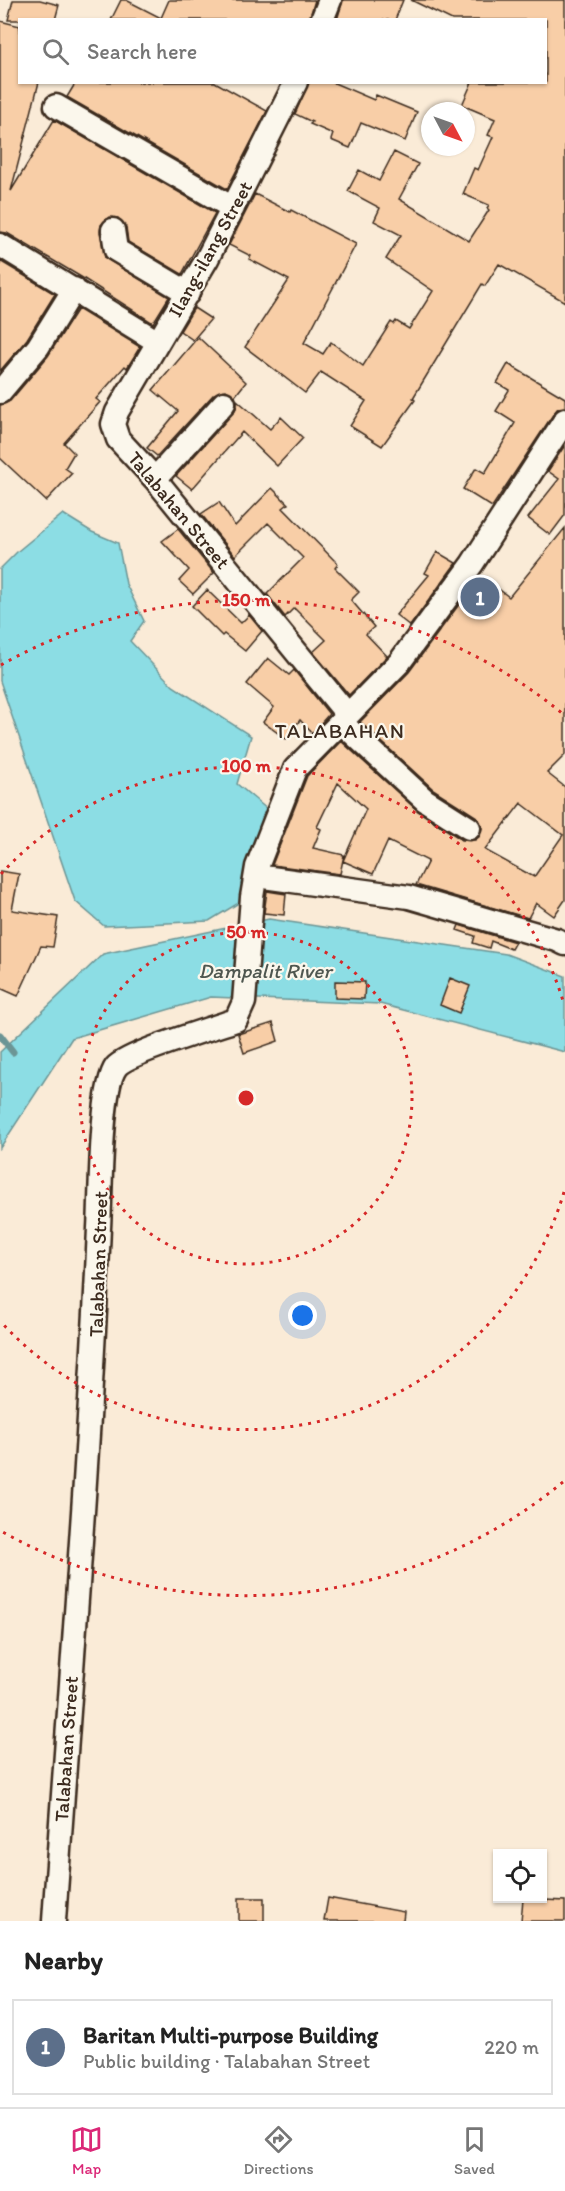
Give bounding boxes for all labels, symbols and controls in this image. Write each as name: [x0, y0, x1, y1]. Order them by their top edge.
search box: [18, 18, 547, 84]
icon: search: [39, 35, 72, 68]
text: Search here: [87, 38, 197, 65]
north arrow: [421, 102, 475, 156]
street label: Ilang-ilang Street: [163, 177, 257, 321]
street label: Talabahan Street: [123, 446, 235, 574]
pin: 1: [460, 574, 500, 620]
text: 150 m: [222, 589, 271, 611]
district label: TALABAHAN: [275, 718, 405, 743]
text: 100 m: [221, 755, 272, 777]
text: 50 m: [226, 921, 267, 943]
water label: Dampalit River: [198, 958, 334, 983]
centre of rings: [236, 1088, 256, 1108]
street label: Talabahan Street: [83, 1191, 113, 1337]
your location: [288, 1301, 317, 1330]
street label: Talabahan Street: [49, 1675, 83, 1823]
map controls: [493, 1849, 547, 1903]
button: locate: [493, 1849, 547, 1903]
text: Nearby: [24, 1944, 103, 1976]
text: Baritan Multi-purpose Building: [83, 2022, 378, 2049]
text: 1: [41, 2035, 50, 2059]
text: 220 m: [484, 2035, 539, 2059]
text: Public building · Talabahan Street: [83, 2049, 370, 2073]
tab: Map: [70, 2123, 103, 2178]
tab: Directions: [243, 2123, 314, 2178]
tab: Saved: [454, 2123, 495, 2178]

